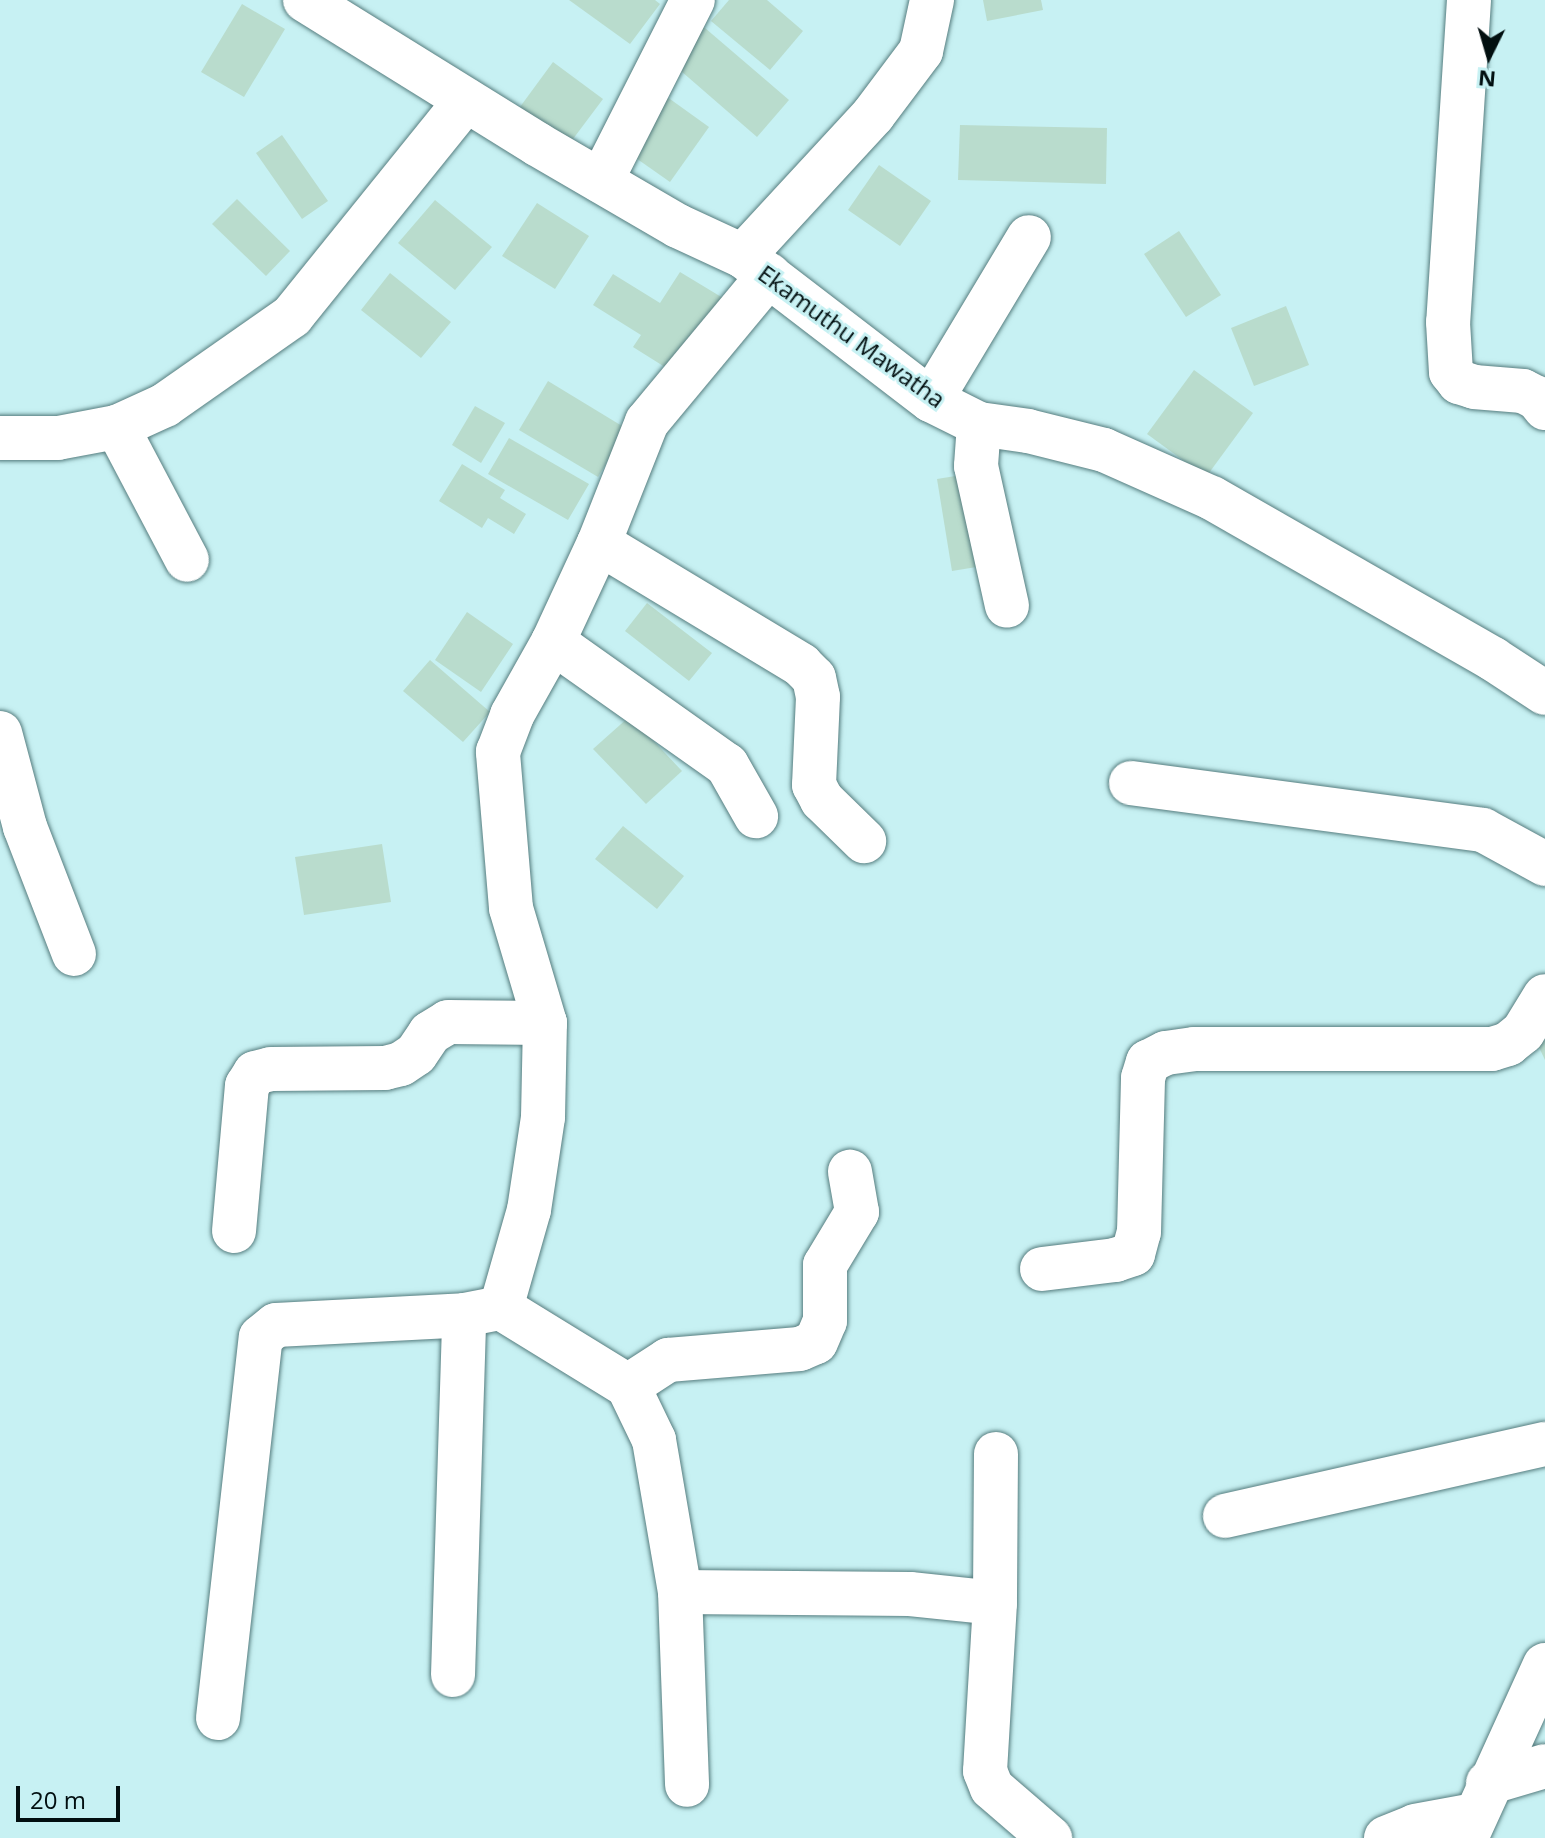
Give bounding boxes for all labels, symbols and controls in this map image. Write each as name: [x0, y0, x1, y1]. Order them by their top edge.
north arrow: [1449, 16, 1529, 96]
text: N: [1477, 64, 1497, 96]
street label: Ekamuthu Mawatha: [753, 259, 951, 413]
scale bar: [20, 1770, 124, 1820]
text: 20 m: [30, 1783, 86, 1816]

